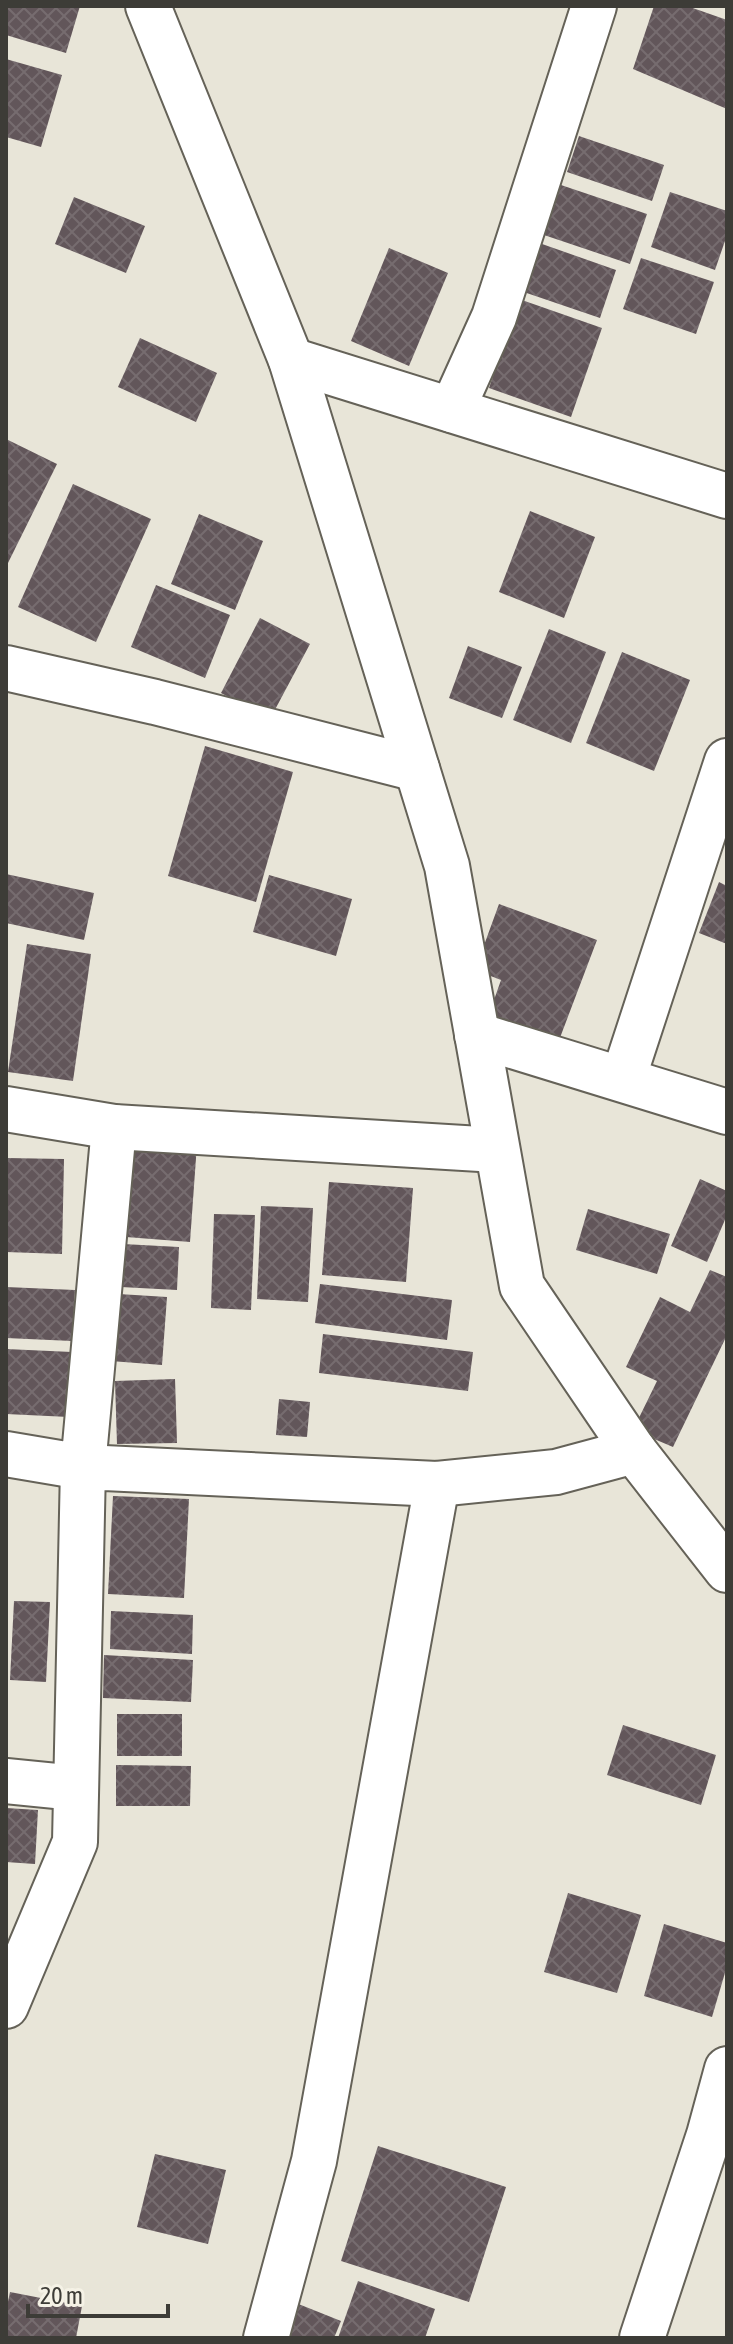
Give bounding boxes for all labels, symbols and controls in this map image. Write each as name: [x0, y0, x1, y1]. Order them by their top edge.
scale bar: [28, 2268, 168, 2318]
text: 20 m: [40, 2282, 83, 2309]

